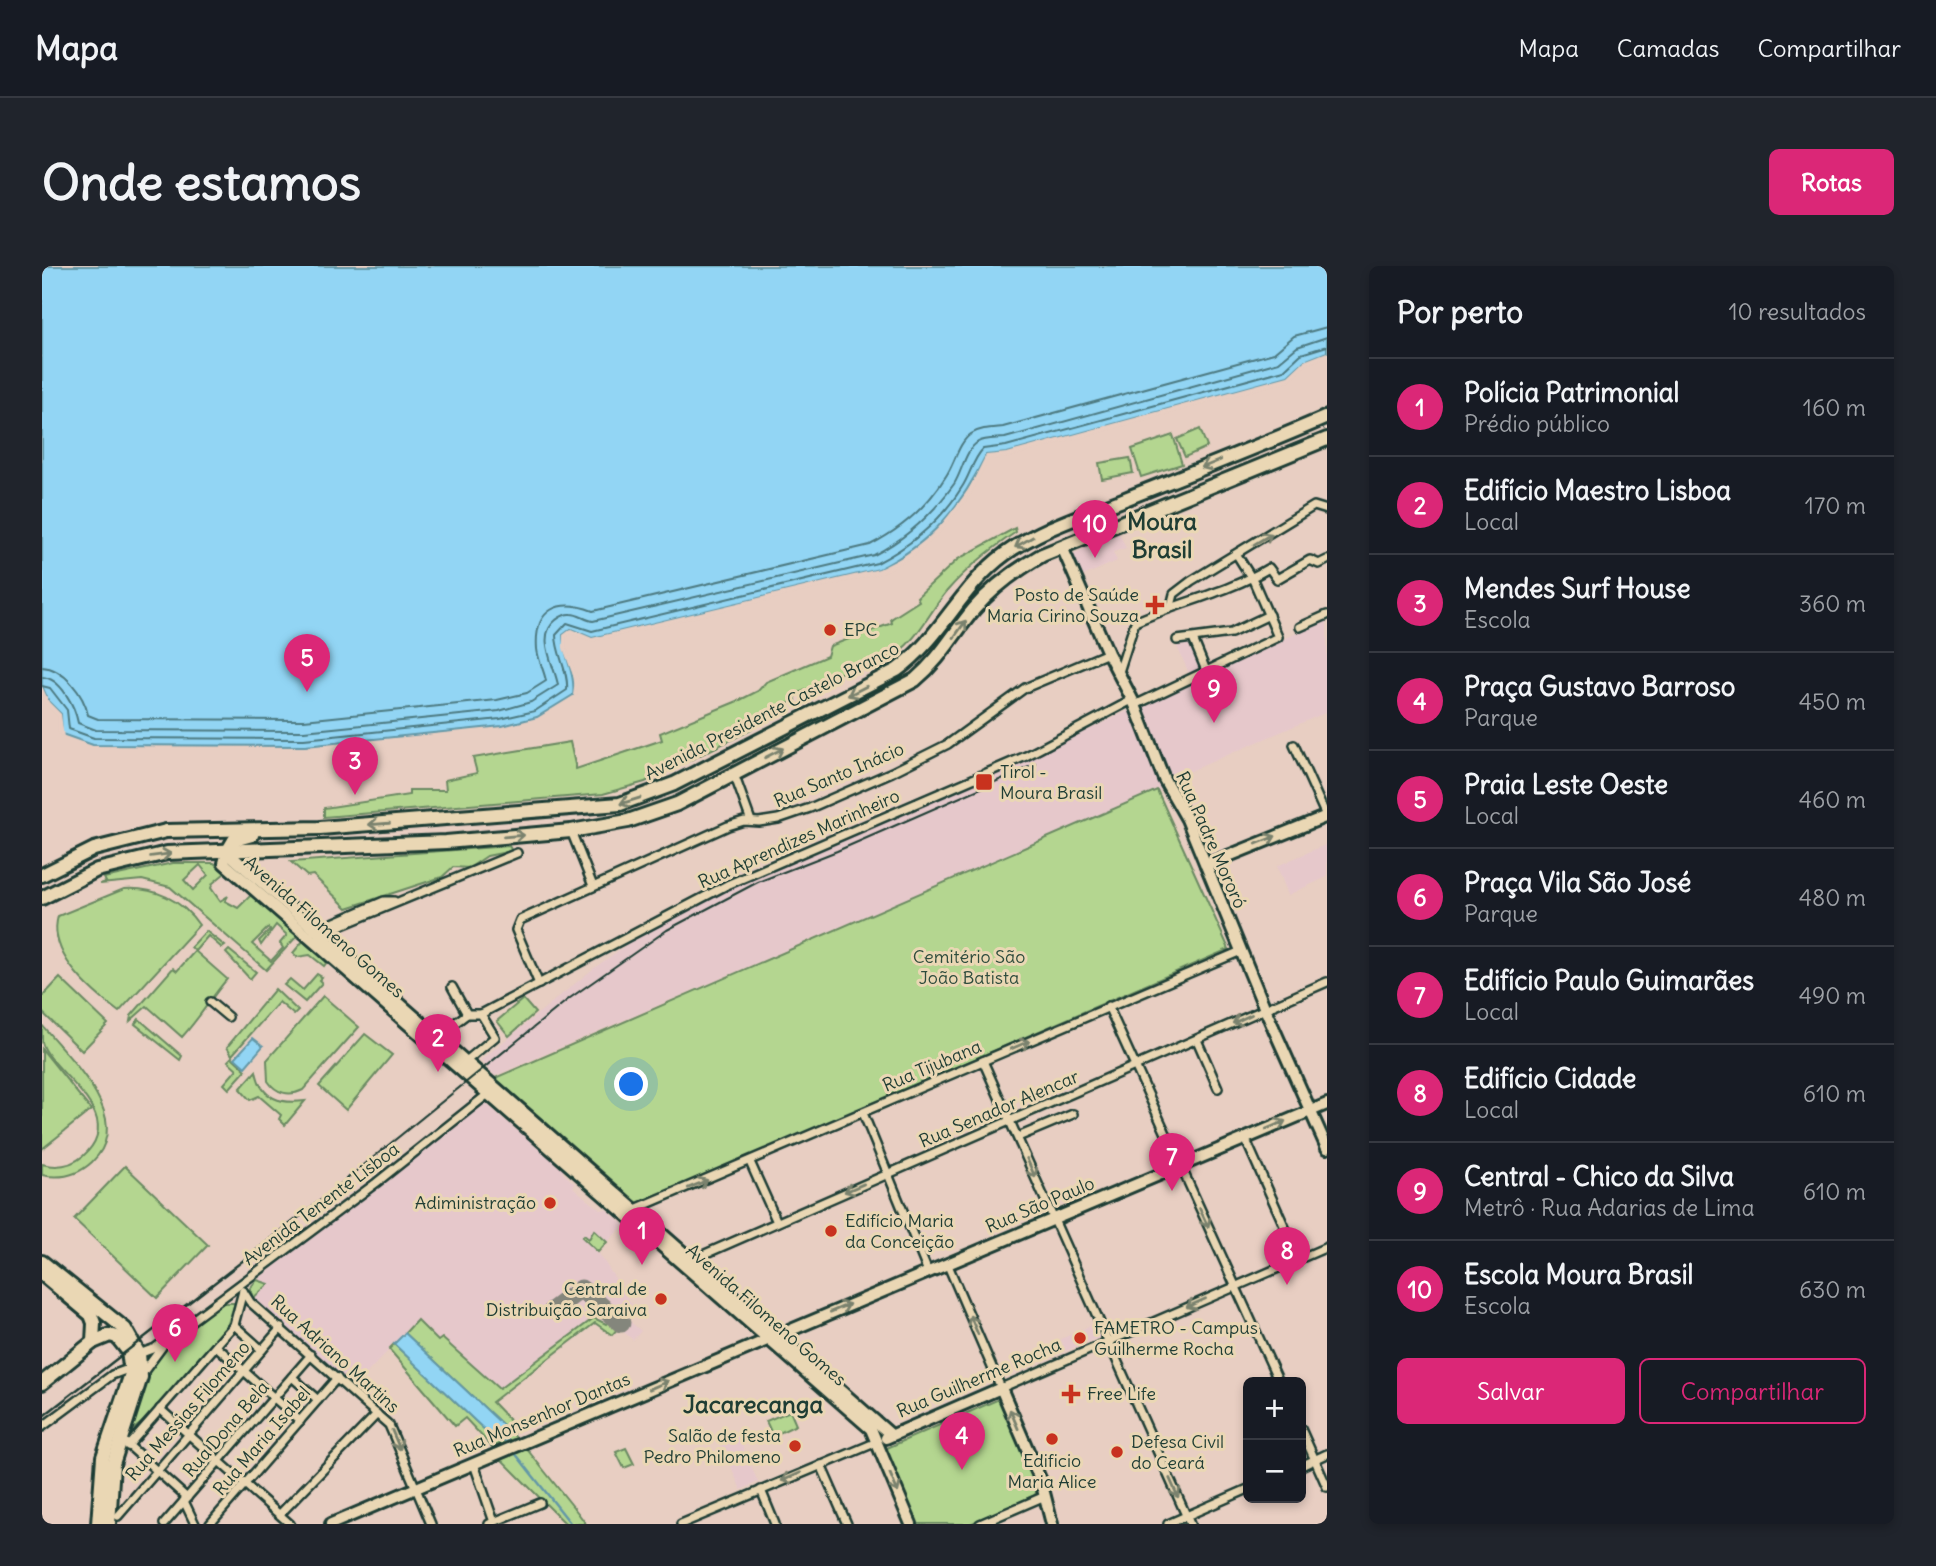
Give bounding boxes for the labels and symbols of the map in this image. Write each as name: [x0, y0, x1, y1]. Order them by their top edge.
one-way arrow: [1201, 459, 1223, 472]
pin: 10: [1072, 500, 1118, 558]
district label: Moura Brasil: [1127, 506, 1197, 564]
one-way arrow: [1252, 532, 1272, 546]
one-way arrow: [1015, 536, 1035, 550]
place label: Posto de Saúde Maria Cirino Souza: [987, 583, 1139, 627]
marker: Posto de Saúde Maria Cirino Souza: [1145, 595, 1165, 615]
place label: EPC: [844, 618, 877, 641]
one-way arrow: [953, 620, 967, 639]
marker: EPC: [822, 622, 838, 638]
pin: 5: [284, 634, 330, 692]
street label: Avenida Presidente Castelo Branco: [641, 636, 903, 785]
pin: 9: [1191, 665, 1237, 723]
one-way arrow: [847, 685, 868, 699]
pin: 3: [332, 737, 378, 795]
street label: Rua Santo Inácio: [770, 737, 907, 812]
one-way arrow: [764, 746, 784, 760]
place label: Tirol - Moura Brasil: [1000, 760, 1102, 804]
street label: Rua Padre Mororó: [1171, 768, 1252, 912]
marker: Tirol - Moura Brasil: [974, 772, 994, 792]
street label: Rua Aprendizes Marinheiro: [694, 784, 903, 893]
one-way arrow: [619, 795, 641, 808]
one-way arrow: [368, 818, 391, 831]
one-way arrow: [503, 829, 525, 842]
one-way arrow: [1255, 833, 1277, 846]
one-way arrow: [149, 848, 172, 861]
street label: Avenida Filomeno Gomes: [239, 851, 409, 1003]
park label: Cemitério São João Batista: [913, 945, 1025, 989]
one-way arrow: [1232, 1013, 1253, 1026]
pin: 2: [415, 1014, 461, 1072]
street label: Rua Tijubana: [879, 1034, 985, 1097]
one-way arrow: [1008, 1038, 1030, 1051]
street label: Rua Senador Alencar: [915, 1064, 1083, 1153]
your location: [614, 1067, 648, 1101]
one-way arrow: [1265, 1118, 1286, 1131]
pin: 7: [1149, 1133, 1195, 1191]
street label: Avenida Tenente Lisboa: [238, 1137, 403, 1270]
one-way arrow: [1025, 1157, 1039, 1178]
street label: Rua São Paulo: [982, 1171, 1098, 1238]
one-way arrow: [687, 1176, 708, 1189]
one-way arrow: [843, 1183, 865, 1196]
place label: Adiministração: [415, 1191, 536, 1214]
marker: Adiministração: [542, 1195, 558, 1211]
pin: 1: [619, 1207, 665, 1265]
one-way arrow: [1198, 1207, 1211, 1228]
place label: Edifício Maria da Conceição: [845, 1209, 954, 1253]
marker: Edifício Maria da Conceição: [823, 1223, 839, 1239]
pin: 8: [1264, 1227, 1310, 1285]
street label: Avenida Filomeno Gomes: [681, 1239, 851, 1391]
place label: Central de Distribuição Saraiva: [486, 1277, 647, 1321]
street label: Rua Adriano Martins: [266, 1290, 405, 1418]
marker: Central de Distribuição Saraiva: [653, 1291, 669, 1307]
one-way arrow: [1186, 1297, 1208, 1310]
one-way arrow: [829, 1301, 850, 1314]
pin: 6: [152, 1304, 198, 1362]
one-way arrow: [967, 1315, 980, 1337]
place label: FAMETRO - Campus Guilherme Rocha: [1094, 1316, 1258, 1360]
marker: FAMETRO - Campus Guilherme Rocha: [1072, 1330, 1088, 1346]
street label: Rua Guilherme Rocha: [893, 1332, 1064, 1423]
street label: Rua Messias Filomeno: [121, 1336, 255, 1485]
street label: Rua Monsenhor Dantas: [450, 1367, 634, 1462]
street label: Rua Dona Bela: [178, 1376, 274, 1482]
one-way arrow: [648, 1377, 669, 1390]
street label: Rua Maria Isabel: [208, 1381, 315, 1500]
place label: Free Life: [1087, 1382, 1156, 1405]
marker: Free Life: [1061, 1384, 1081, 1404]
district label: Jacarecanga: [683, 1389, 823, 1419]
one-way arrow: [1007, 1409, 1020, 1430]
pin: 4: [939, 1412, 985, 1470]
place label: Salão de festa Pedro Philomeno: [644, 1424, 781, 1468]
one-way arrow: [390, 1429, 403, 1450]
place label: Defesa Civil do Ceará: [1131, 1430, 1224, 1474]
marker: Edificio Maria Alice: [1044, 1431, 1060, 1447]
marker: Salão de festa Pedro Philomeno: [787, 1438, 803, 1454]
marker: Defesa Civil do Ceará: [1109, 1444, 1125, 1460]
place label: Edificio Maria Alice: [1008, 1449, 1096, 1493]
one-way arrow: [781, 1471, 802, 1484]
one-way arrow: [888, 1471, 901, 1493]
one-way arrow: [1168, 1476, 1181, 1498]

